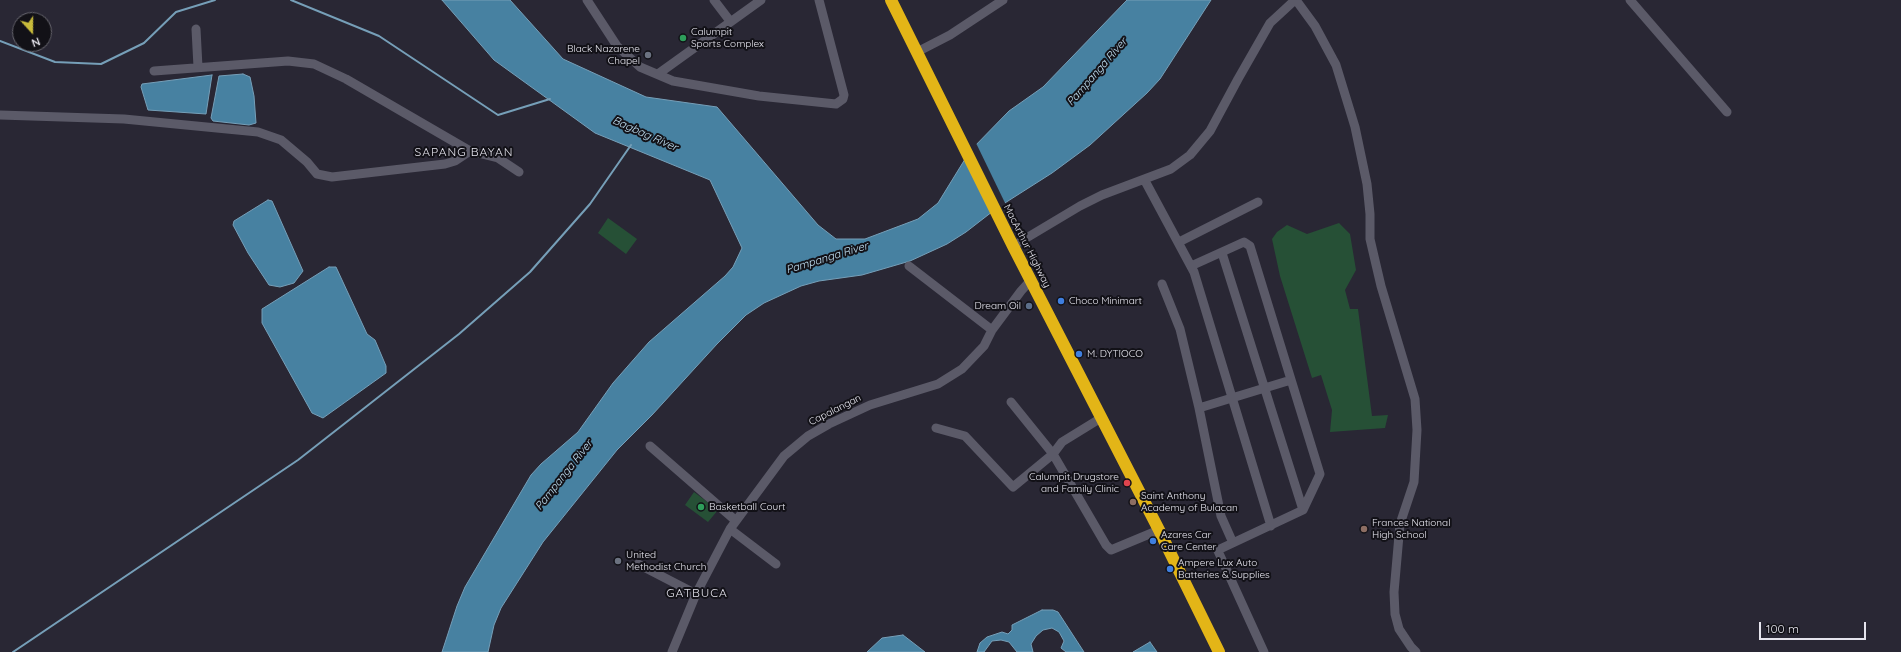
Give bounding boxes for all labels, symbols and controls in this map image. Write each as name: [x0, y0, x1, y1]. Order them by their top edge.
north arrow: [12, 12, 52, 52]
place label: Calumpit Sports Complex: [691, 26, 764, 50]
marker: Calumpit Sports Complex: [678, 33, 688, 43]
text: N: [30, 34, 42, 50]
water label: Pampanga River: [1064, 35, 1130, 109]
place label: Black Nazarene Chapel: [567, 43, 640, 66]
marker: Black Nazarene Chapel: [643, 50, 653, 60]
water label: Bagbag River: [610, 114, 680, 154]
district label: SAPANG BAYAN: [414, 145, 514, 159]
street label: MacArthur Highway: [1001, 202, 1053, 290]
water label: Pampanga River: [784, 239, 870, 277]
place label: Choco Minimart: [1069, 295, 1142, 307]
marker: Choco Minimart: [1056, 296, 1066, 306]
place label: Dream Oil: [974, 300, 1021, 312]
marker: Dream Oil: [1024, 301, 1034, 311]
place label: M. DYTIOCO: [1087, 348, 1143, 360]
marker: M. DYTIOCO: [1074, 349, 1084, 359]
street label: Capalangan: [807, 392, 863, 428]
water label: Pampanga River: [533, 437, 595, 513]
place label: Calumpit Drugstore and Family Clinic: [1029, 471, 1119, 494]
marker: Calumpit Drugstore and Family Clinic: [1122, 478, 1132, 488]
place label: Saint Anthony Academy of Bulacan: [1141, 490, 1238, 514]
marker: Saint Anthony Academy of Bulacan: [1128, 497, 1138, 507]
place label: Basketball Court: [709, 501, 785, 513]
marker: Basketball Court: [696, 502, 706, 512]
place label: Frances National High School: [1372, 517, 1450, 540]
marker: Frances National High School: [1359, 524, 1369, 534]
place label: Azares Car Care Center: [1161, 529, 1216, 552]
marker: Azares Car Care Center: [1148, 536, 1158, 546]
place label: United Methodist Church: [626, 549, 706, 572]
marker: United Methodist Church: [613, 556, 623, 566]
place label: Ampere Lux Auto Batteries & Supplies: [1178, 557, 1270, 580]
marker: Ampere Lux Auto Batteries & Supplies: [1165, 564, 1175, 574]
district label: GATBUCA: [666, 586, 728, 600]
scale bar: [1761, 614, 1868, 640]
text: 100 m: [1766, 621, 1799, 636]

